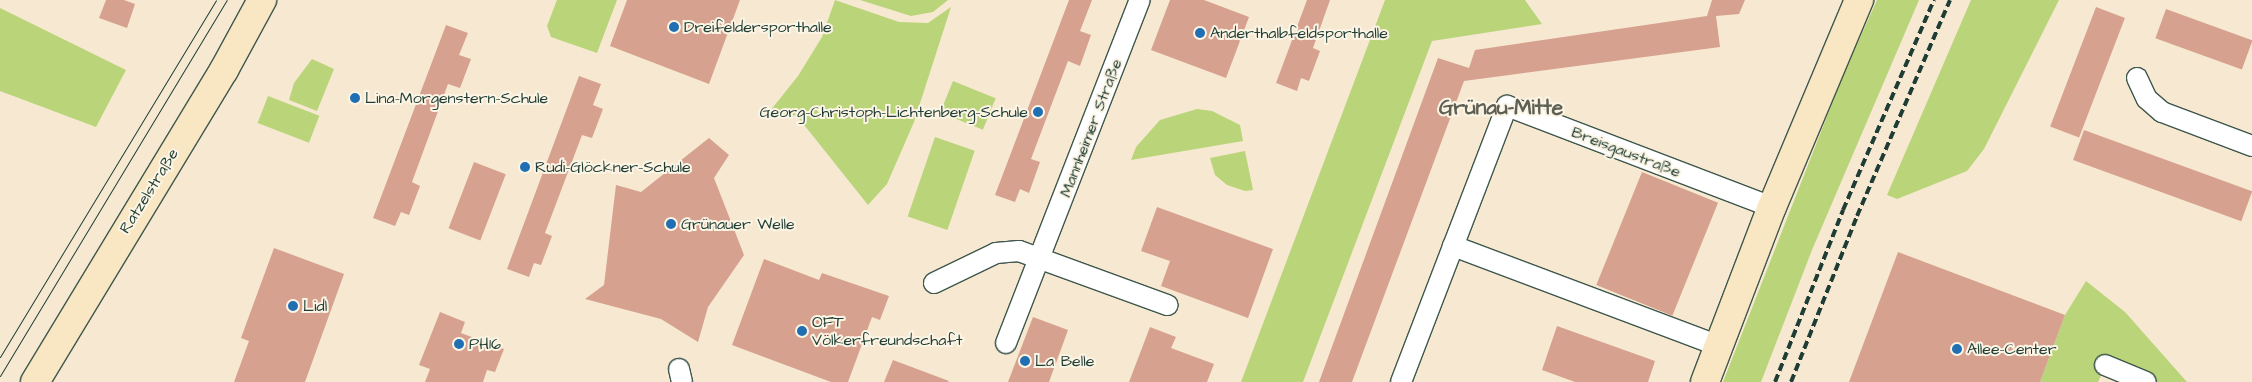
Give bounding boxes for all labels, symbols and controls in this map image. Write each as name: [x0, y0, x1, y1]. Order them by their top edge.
place label: Dreifeldersporthalle: [684, 17, 832, 37]
marker: Dreifeldersporthalle: [668, 21, 680, 33]
place label: Anderthalbfeldsporthalle: [1210, 23, 1388, 43]
marker: Anderthalbfeldsporthalle: [1194, 27, 1206, 39]
street label: Mannheimer Straße: [1056, 56, 1126, 200]
place label: Lina-Morgenstern-Schule: [365, 88, 548, 108]
marker: Lina-Morgenstern-Schule: [349, 92, 361, 104]
district label: Grünau-Mitte: [1439, 95, 1563, 121]
place label: Georg-Christoph-Lichtenberg-Schule: [759, 102, 1028, 122]
marker: Georg-Christoph-Lichtenberg-Schule: [1032, 106, 1044, 118]
street label: Breisgaustraße: [1569, 122, 1683, 182]
street label: Ratzelstraße: [115, 145, 183, 237]
place label: Rudi-Glöckner-Schule: [535, 157, 691, 177]
marker: Rudi-Glöckner-Schule: [519, 161, 531, 173]
place label: Grünauer Welle: [681, 214, 795, 234]
marker: Grünauer Welle: [665, 218, 677, 230]
place label: Lidl: [303, 296, 327, 316]
marker: Lidl: [287, 300, 299, 312]
place label: OFT Völkerfreundschaft: [812, 312, 962, 350]
marker: OFT Völkerfreundschaft: [796, 325, 808, 337]
place label: PH16: [469, 334, 501, 354]
marker: PH16: [453, 338, 465, 350]
place label: Allee-Center: [1967, 339, 2056, 359]
marker: Allee-Center: [1951, 343, 1963, 355]
place label: La Belle: [1035, 351, 1094, 371]
marker: La Belle: [1019, 355, 1031, 367]

